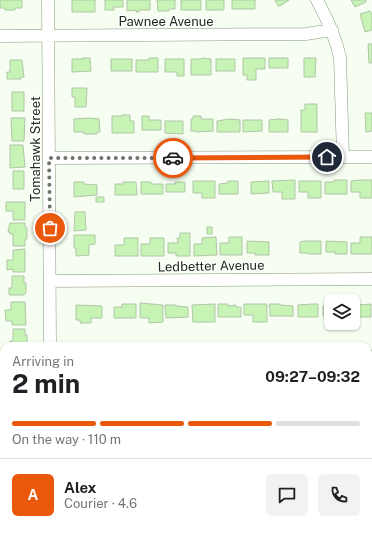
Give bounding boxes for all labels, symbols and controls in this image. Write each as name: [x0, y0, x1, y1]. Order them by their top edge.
street label: Pawnee Avenue: [118, 14, 214, 29]
street label: Tomahawk Street: [28, 96, 43, 202]
courier: [153, 138, 193, 178]
pin: [310, 140, 344, 174]
icon: home: [316, 146, 338, 168]
icon: car: [162, 147, 184, 169]
pin: [33, 211, 67, 245]
icon: bag: [39, 217, 61, 239]
street label: Ledbetter Avenue: [157, 258, 265, 274]
map controls: [324, 294, 360, 330]
button: layers: [324, 294, 360, 330]
text: Arriving in: [12, 354, 74, 369]
text: 2 min: [12, 368, 80, 399]
text: 09:27–09:32: [265, 368, 360, 385]
text: On the way · 110 m: [12, 432, 121, 447]
button: chat: [266, 474, 308, 516]
button: phone: [318, 474, 360, 516]
text: Alex: [64, 479, 96, 496]
text: A: [28, 486, 38, 503]
text: Courier · 4.6: [64, 496, 137, 511]

